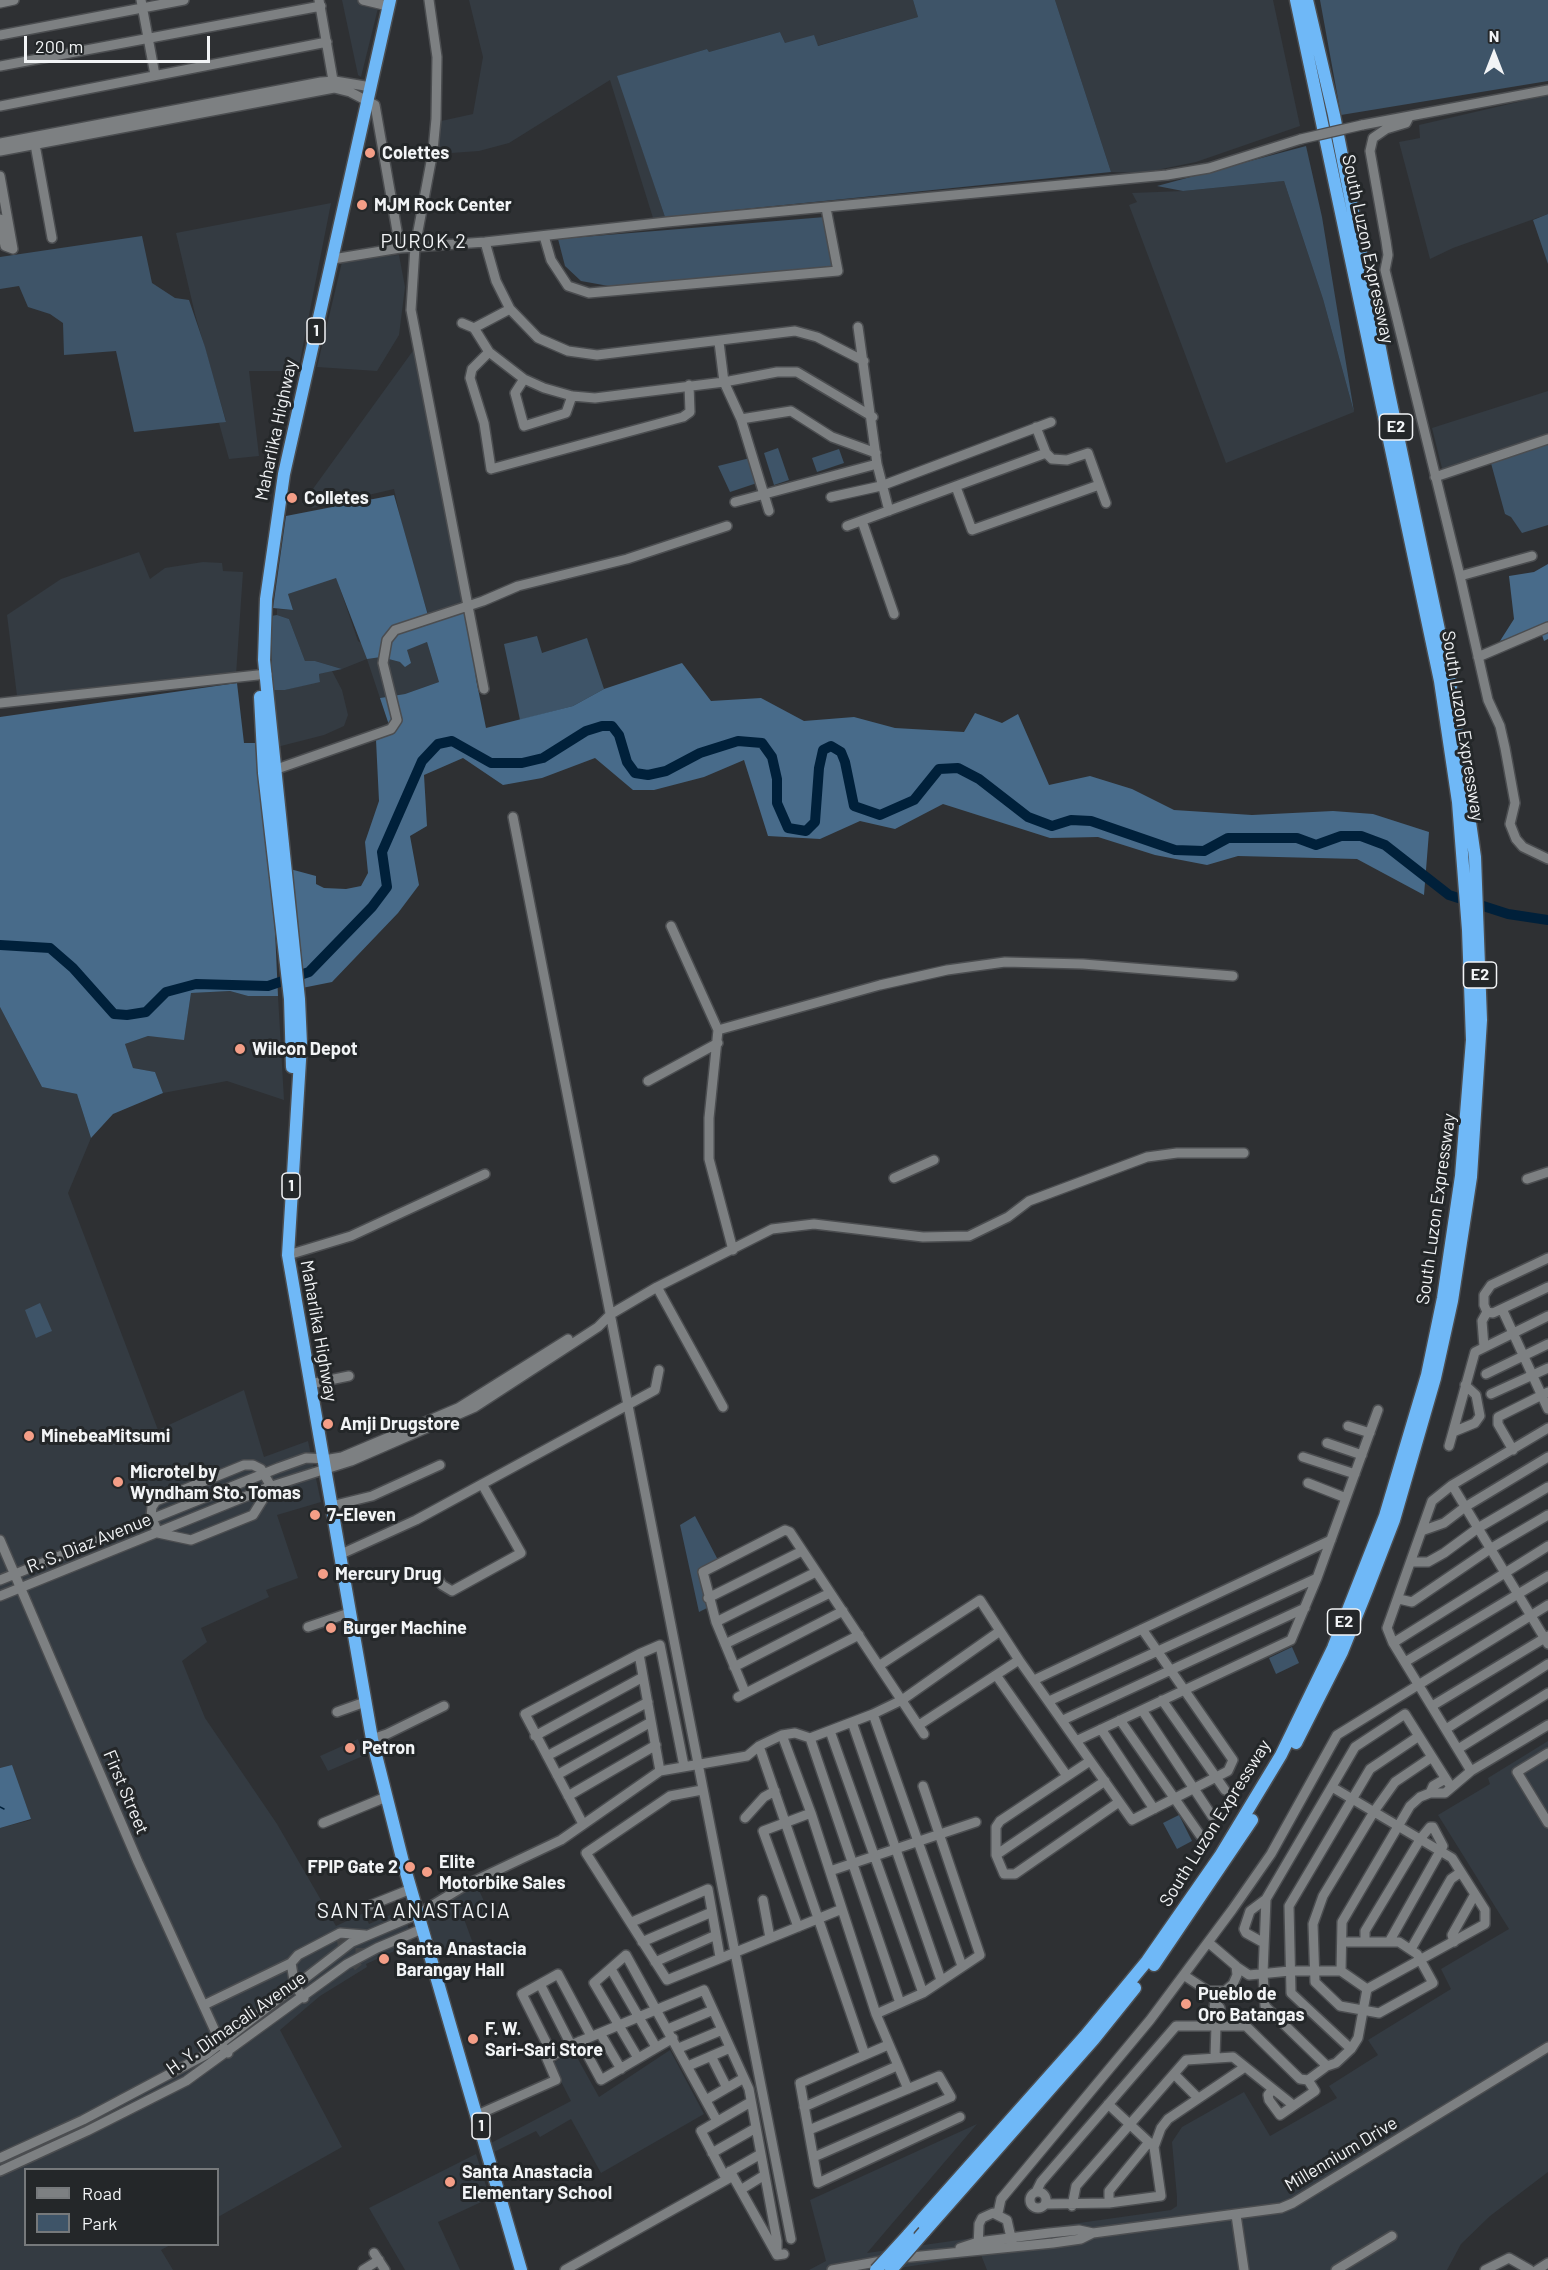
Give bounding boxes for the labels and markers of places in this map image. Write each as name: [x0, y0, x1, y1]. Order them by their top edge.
place label: Colettes: [382, 142, 449, 164]
marker: Colettes: [363, 146, 377, 160]
place label: MJM Rock Center: [374, 194, 512, 216]
marker: MJM Rock Center: [355, 198, 369, 212]
place label: Colletes: [304, 487, 369, 509]
marker: Colletes: [285, 491, 299, 505]
place label: Wilcon Depot: [252, 1038, 358, 1060]
marker: Wilcon Depot: [233, 1042, 247, 1056]
place label: Amji Drugstore: [340, 1413, 460, 1435]
marker: Amji Drugstore: [321, 1417, 335, 1431]
place label: MinebeaMitsumi: [41, 1425, 170, 1447]
marker: MinebeaMitsumi: [22, 1429, 36, 1443]
place label: Microtel by Wyndham Sto. Tomas: [130, 1461, 301, 1504]
marker: Microtel by Wyndham Sto. Tomas: [111, 1475, 125, 1489]
place label: 7-Eleven: [327, 1504, 396, 1526]
marker: 7-Eleven: [308, 1508, 322, 1522]
place label: Mercury Drug: [335, 1563, 441, 1585]
marker: Mercury Drug: [316, 1567, 330, 1581]
place label: Burger Machine: [343, 1617, 467, 1639]
marker: Burger Machine: [324, 1621, 338, 1635]
place label: Petron: [362, 1737, 415, 1759]
marker: Petron: [343, 1741, 357, 1755]
place label: Elite Motorbike Sales: [439, 1851, 565, 1894]
place label: FPIP Gate 2: [308, 1856, 398, 1878]
marker: FPIP Gate 2: [403, 1860, 417, 1874]
marker: Elite Motorbike Sales: [420, 1865, 434, 1879]
place label: Santa Anastacia Barangay Hall: [396, 1938, 526, 1980]
marker: Santa Anastacia Barangay Hall: [377, 1952, 391, 1966]
place label: Pueblo de Oro Batangas: [1198, 1983, 1305, 2026]
marker: Pueblo de Oro Batangas: [1179, 1997, 1193, 2011]
place label: F. W. Sari-Sari Store: [485, 2018, 603, 2060]
marker: F. W. Sari-Sari Store: [466, 2032, 480, 2046]
place label: Santa Anastacia Elementary School: [462, 2161, 612, 2204]
marker: Santa Anastacia Elementary School: [443, 2175, 457, 2189]

